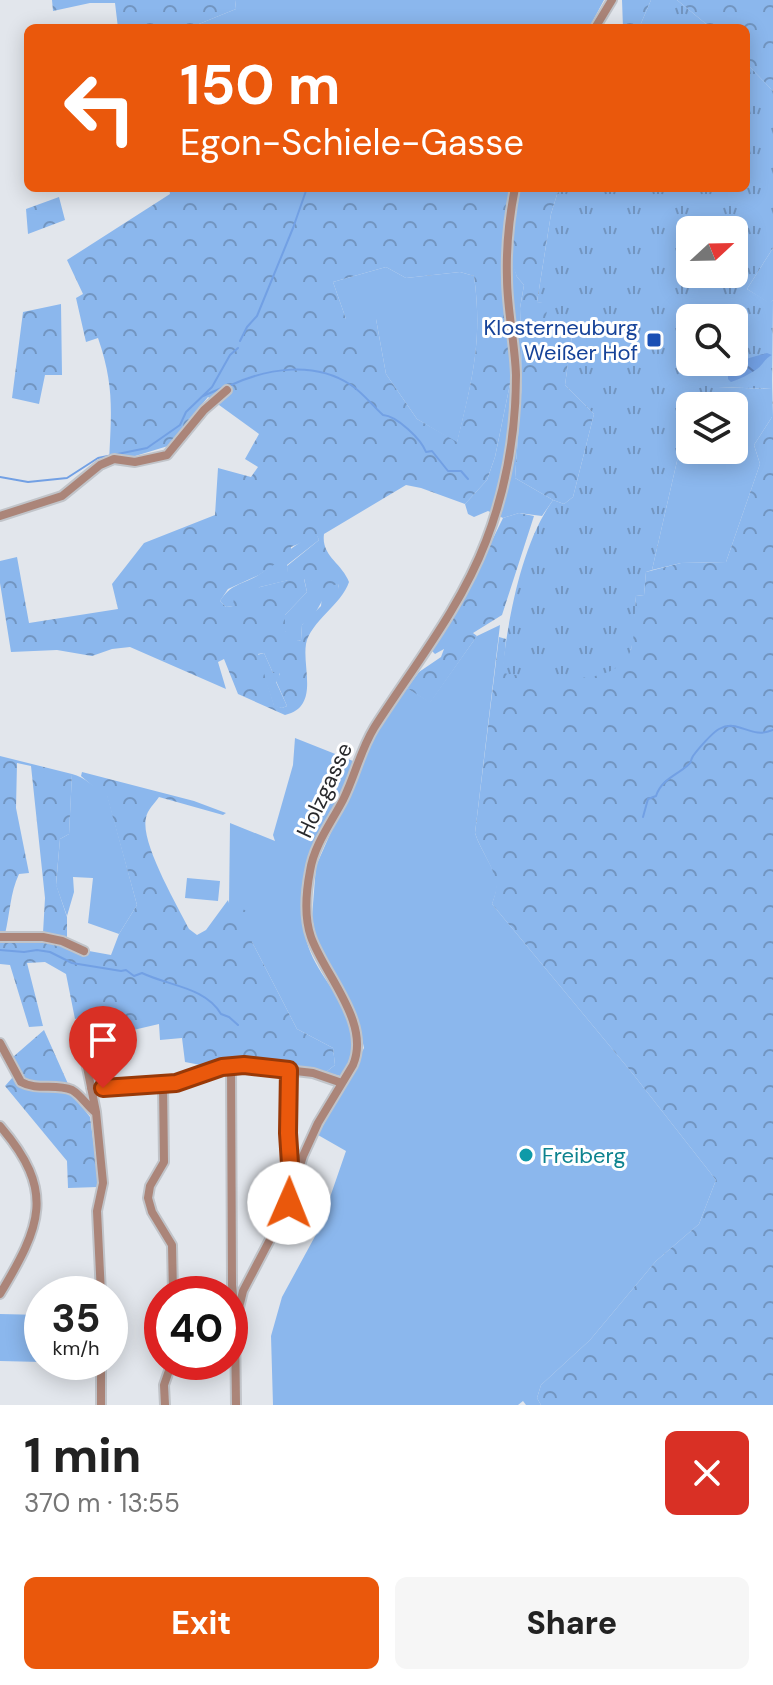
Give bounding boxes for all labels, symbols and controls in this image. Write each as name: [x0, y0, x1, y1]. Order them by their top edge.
text: 150 m: [180, 48, 341, 121]
icon: left: [48, 56, 152, 160]
text: Egon-Schiele-Gasse: [180, 119, 524, 166]
north arrow: [676, 216, 748, 288]
map controls: [676, 216, 748, 464]
button: search: [676, 304, 748, 376]
place label: Klosterneuburg Weißer Hof: [483, 313, 638, 367]
marker: Klosterneuburg Weißer Hof: [645, 331, 663, 349]
button: layers: [676, 392, 748, 464]
street label: Holzgasse: [290, 738, 359, 842]
pin: [69, 1006, 137, 1088]
icon: arrive: [81, 1018, 125, 1062]
place label: Freiberg: [542, 1141, 626, 1170]
marker: Freiberg: [517, 1146, 535, 1164]
position arrow: [247, 1161, 331, 1245]
speed limit sign: 40: [144, 1276, 248, 1380]
text: 35: [52, 1292, 101, 1344]
text: km/h: [52, 1335, 100, 1361]
text: 1 min: [24, 1424, 141, 1487]
button: close: [665, 1431, 749, 1515]
text: 370 m · 13:55: [24, 1486, 180, 1520]
button: Exit: [24, 1577, 379, 1669]
button: Share: [395, 1577, 749, 1669]

